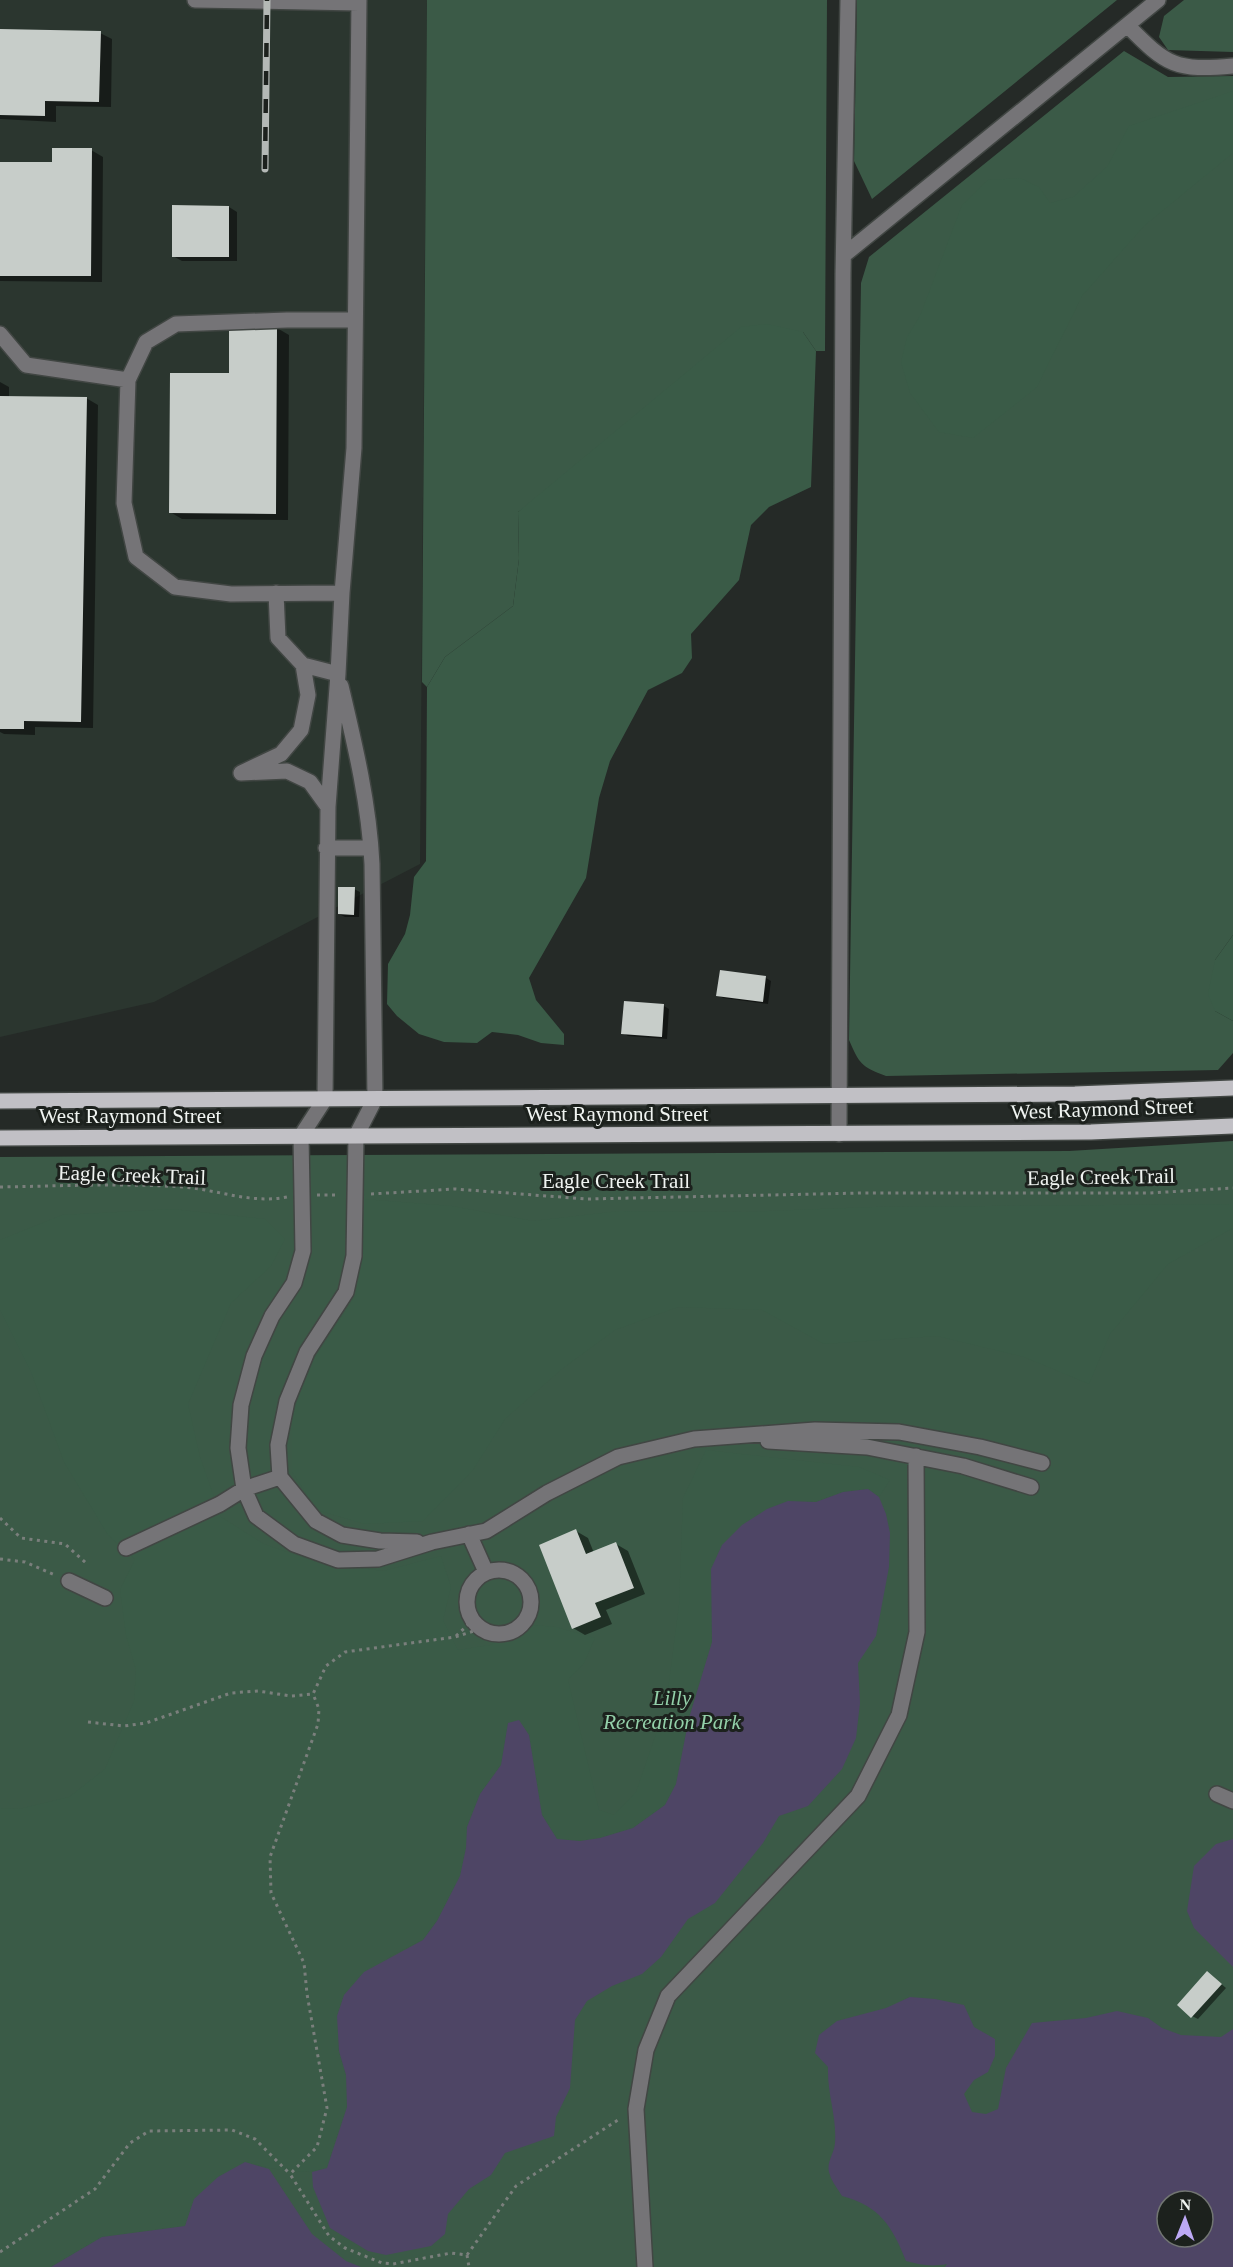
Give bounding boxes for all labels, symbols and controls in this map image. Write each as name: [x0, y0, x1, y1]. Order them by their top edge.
street label: West Raymond Street: [1010, 1094, 1194, 1124]
street label: West Raymond Street: [526, 1102, 708, 1126]
street label: West Raymond Street: [39, 1104, 221, 1128]
street label: Eagle Creek Trail: [58, 1160, 207, 1190]
street label: Eagle Creek Trail: [1027, 1164, 1175, 1190]
street label: Eagle Creek Trail: [542, 1169, 690, 1193]
park label: Lilly Recreation Park: [602, 1686, 741, 1734]
north arrow: [1155, 2189, 1215, 2249]
text: N: [1179, 2196, 1192, 2213]

